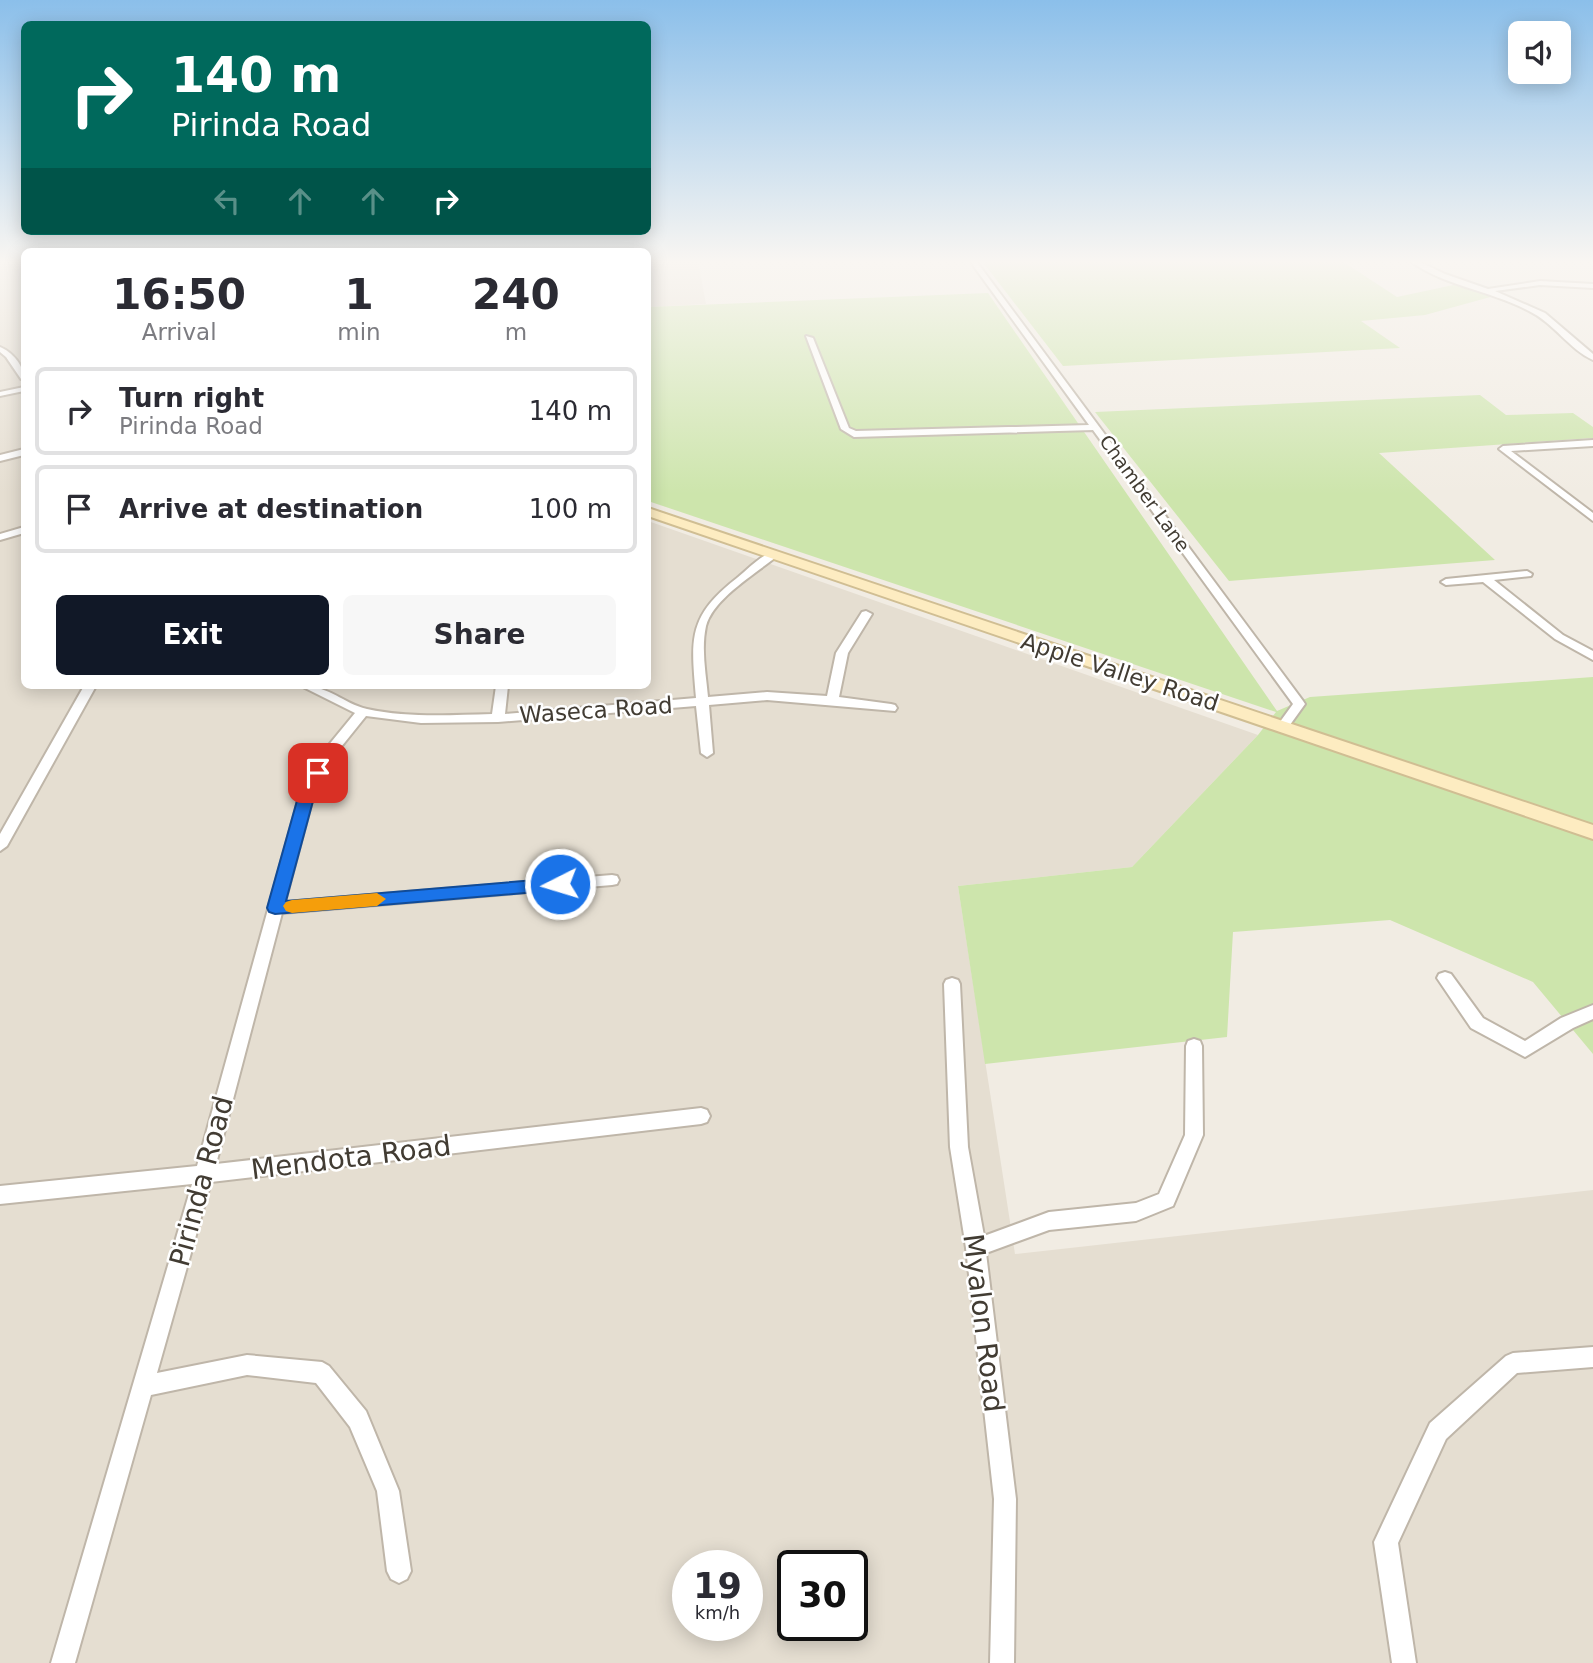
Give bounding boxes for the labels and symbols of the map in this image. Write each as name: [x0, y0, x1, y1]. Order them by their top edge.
street label: Chamber Lane: [1095, 430, 1195, 556]
street label: Apple Valley Road: [1018, 628, 1222, 716]
street label: Waseca Road: [519, 692, 673, 728]
pin: [288, 743, 348, 803]
position arrow: [523, 847, 597, 921]
street label: Pirinda Road: [163, 1092, 240, 1270]
street label: Mendota Road: [249, 1129, 453, 1186]
street label: Myalon Road: [956, 1232, 1011, 1414]
speed limit sign: 30: [777, 1550, 868, 1641]

